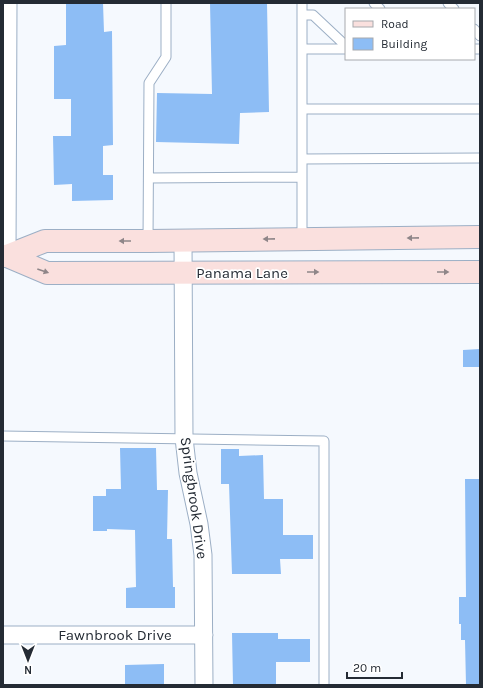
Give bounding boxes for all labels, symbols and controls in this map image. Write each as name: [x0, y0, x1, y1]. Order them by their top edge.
legend: [345, 8, 475, 60]
text: Road: [381, 17, 409, 31]
text: Building: [381, 37, 428, 51]
one-way arrow: [407, 234, 419, 241]
one-way arrow: [262, 236, 275, 242]
one-way arrow: [118, 238, 131, 244]
street label: Panama Lane: [196, 264, 288, 282]
one-way arrow: [38, 268, 50, 274]
one-way arrow: [307, 269, 320, 275]
one-way arrow: [437, 269, 450, 275]
street label: Springbrook Drive: [177, 436, 211, 560]
street label: Fawnbrook Drive: [58, 626, 172, 644]
north arrow: [8, 640, 48, 680]
scale bar: [347, 654, 402, 680]
text: 20 m: [353, 661, 381, 675]
text: N: [24, 663, 32, 676]

